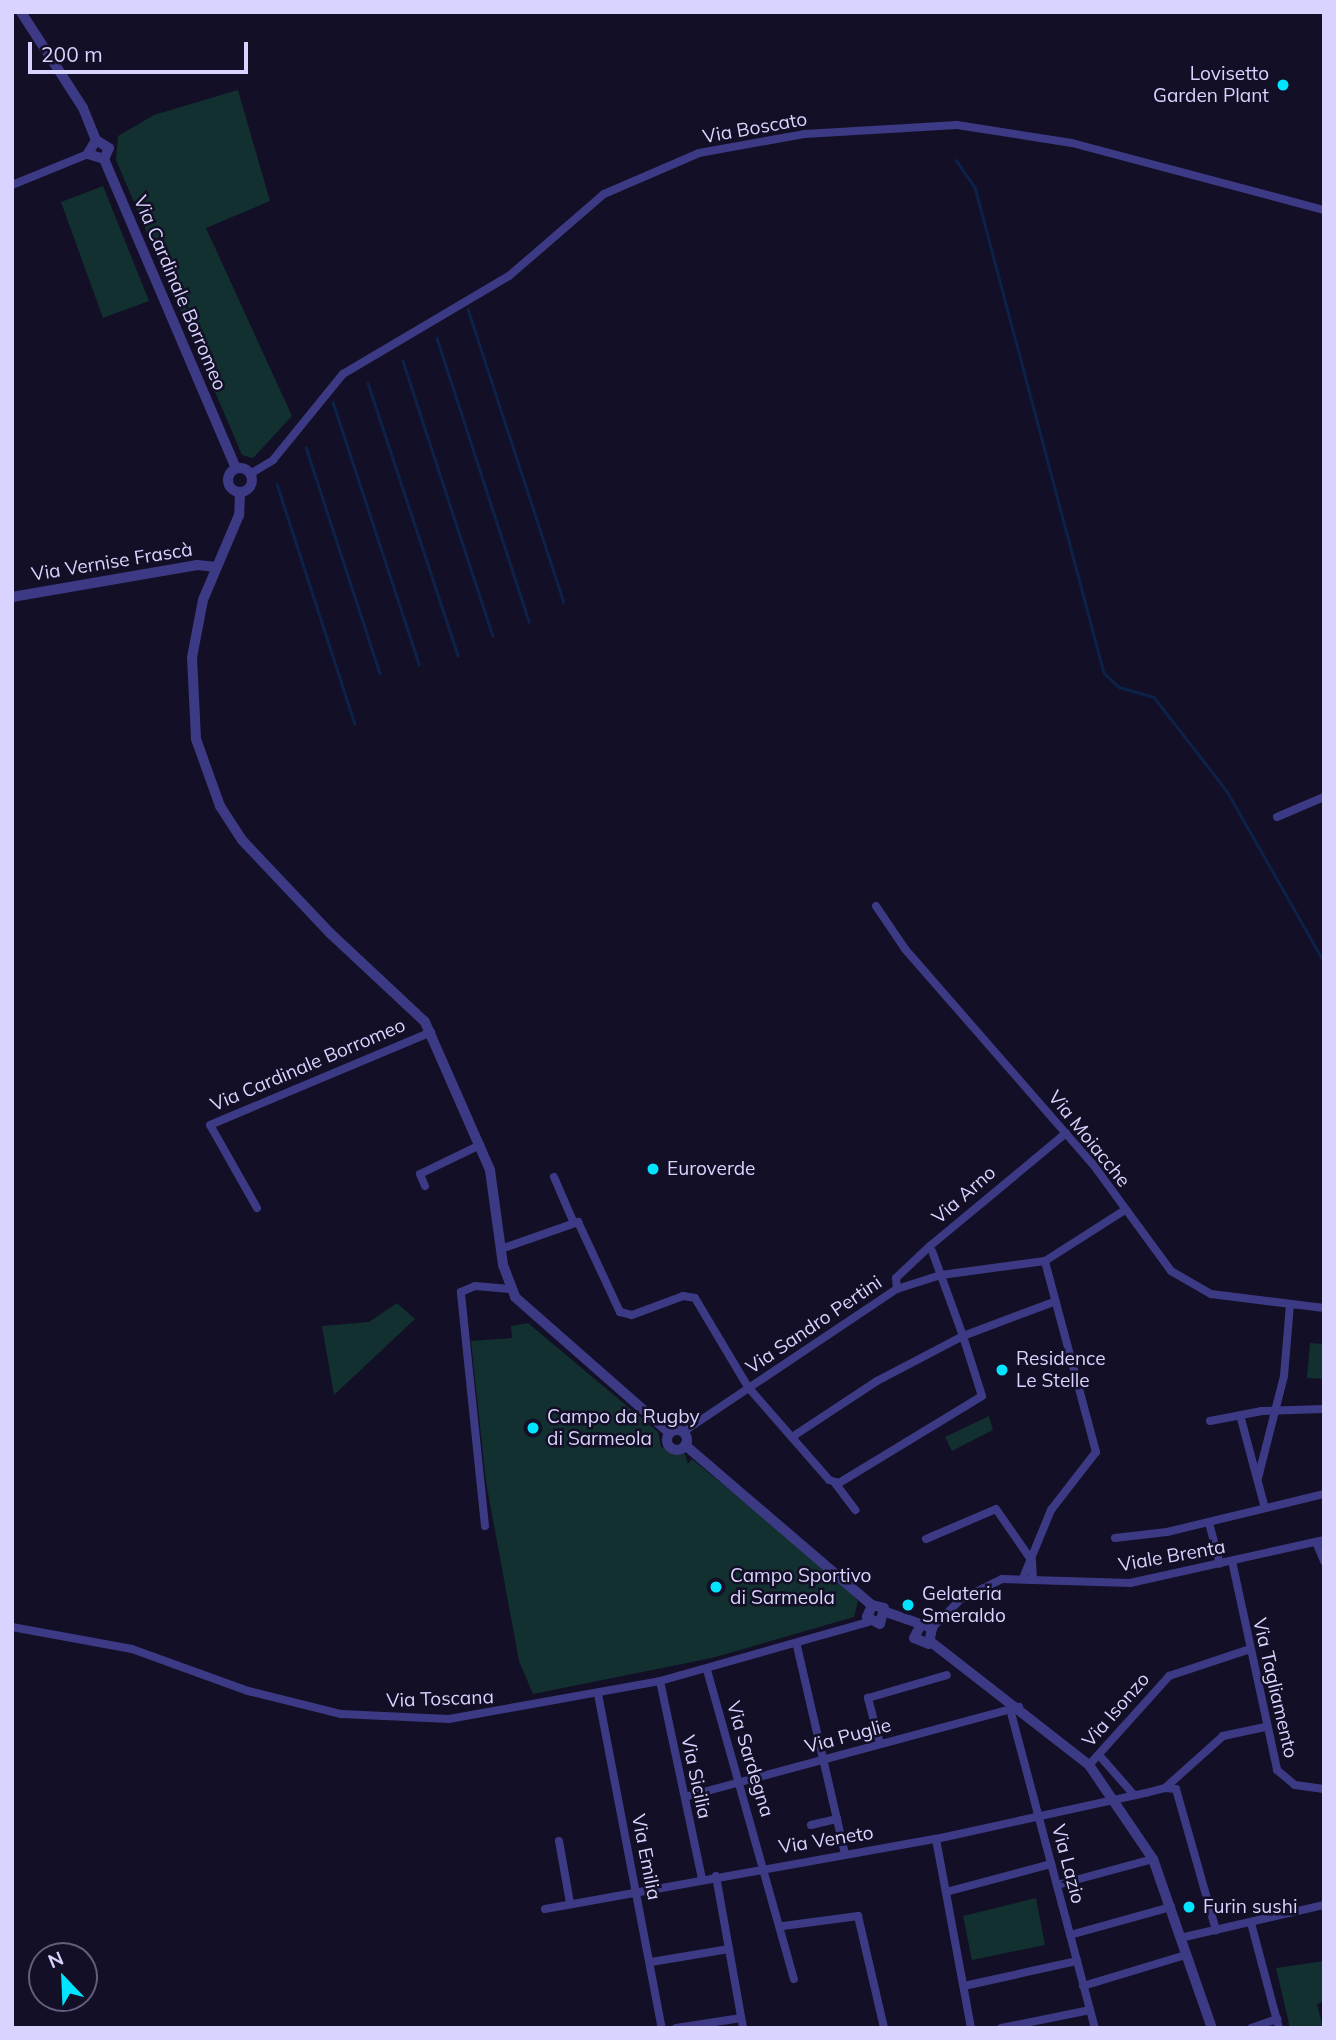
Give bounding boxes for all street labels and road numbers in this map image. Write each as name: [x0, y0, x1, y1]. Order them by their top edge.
street label: Via Boscato: [701, 108, 809, 148]
street label: Via Cardinale Borromeo: [129, 192, 231, 394]
street label: Via Vernise Frascà: [30, 538, 194, 586]
street label: Via Cardinale Borromeo: [207, 1014, 409, 1116]
street label: Via Moiacche: [1043, 1086, 1135, 1192]
street label: Via Arno: [927, 1161, 1001, 1229]
street label: Via Sandro Pertini: [742, 1271, 886, 1379]
street label: Viale Brenta: [1117, 1535, 1227, 1577]
street label: Via Tagliamento: [1248, 1616, 1302, 1760]
street label: Via Isonzo: [1078, 1668, 1154, 1752]
street label: Via Toscana: [386, 1686, 494, 1712]
street label: Via Sardegna: [722, 1698, 778, 1820]
street label: Via Puglie: [802, 1714, 894, 1758]
street label: Via Sicilia: [676, 1733, 716, 1821]
street label: Via Emilia: [627, 1812, 665, 1902]
street label: Via Veneto: [777, 1821, 875, 1859]
street label: Via Lazio: [1046, 1822, 1090, 1906]

